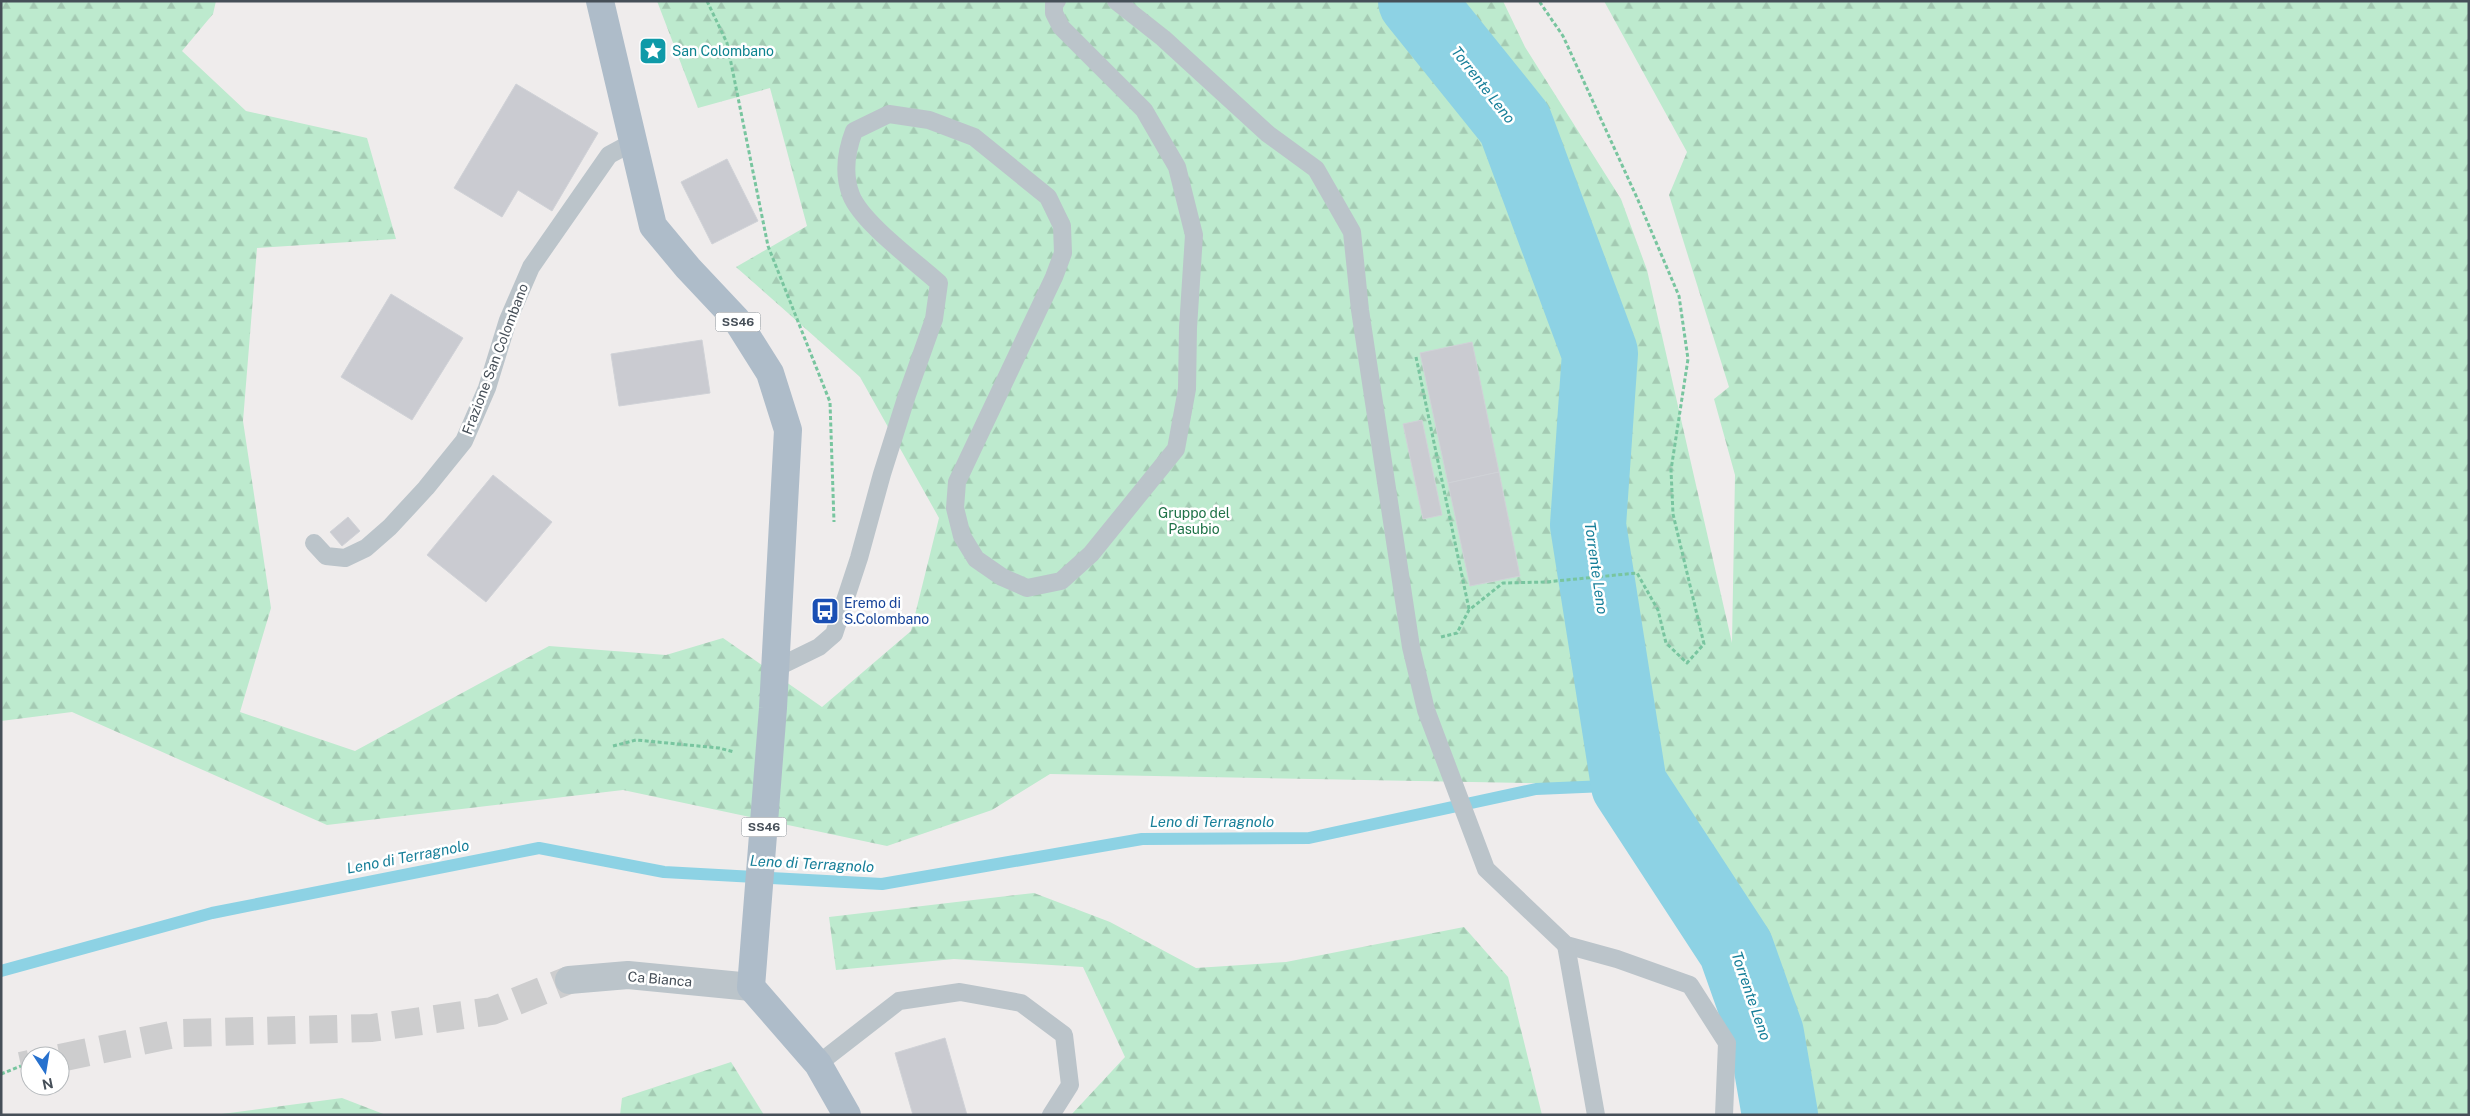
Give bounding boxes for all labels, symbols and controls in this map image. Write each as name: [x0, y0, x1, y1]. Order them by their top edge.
place icon: San Colombano: [638, 36, 668, 66]
place label: San Colombano: [672, 43, 774, 59]
water label: Torrente Leno: [1448, 43, 1519, 127]
street label: Frazione San Colombano: [459, 281, 531, 437]
road number: SS46: [716, 313, 760, 332]
park label: Gruppo del Pasubio: [1158, 505, 1230, 537]
water label: Torrente Leno: [1582, 521, 1611, 615]
place label: Eremo di S.Colombano: [844, 595, 929, 627]
bus stop icon: Eremo di S.Colombano: [810, 596, 840, 626]
water label: Leno di Terragnolo: [1150, 813, 1274, 830]
road number: SS46: [742, 818, 786, 836]
water label: Leno di Terragnolo: [345, 836, 471, 877]
water label: Leno di Terragnolo: [749, 852, 875, 875]
water label: Torrente Leno: [1728, 949, 1775, 1043]
street label: Ca Bianca: [627, 968, 693, 990]
north arrow: [20, 1046, 70, 1096]
text: N: [41, 1075, 55, 1093]

